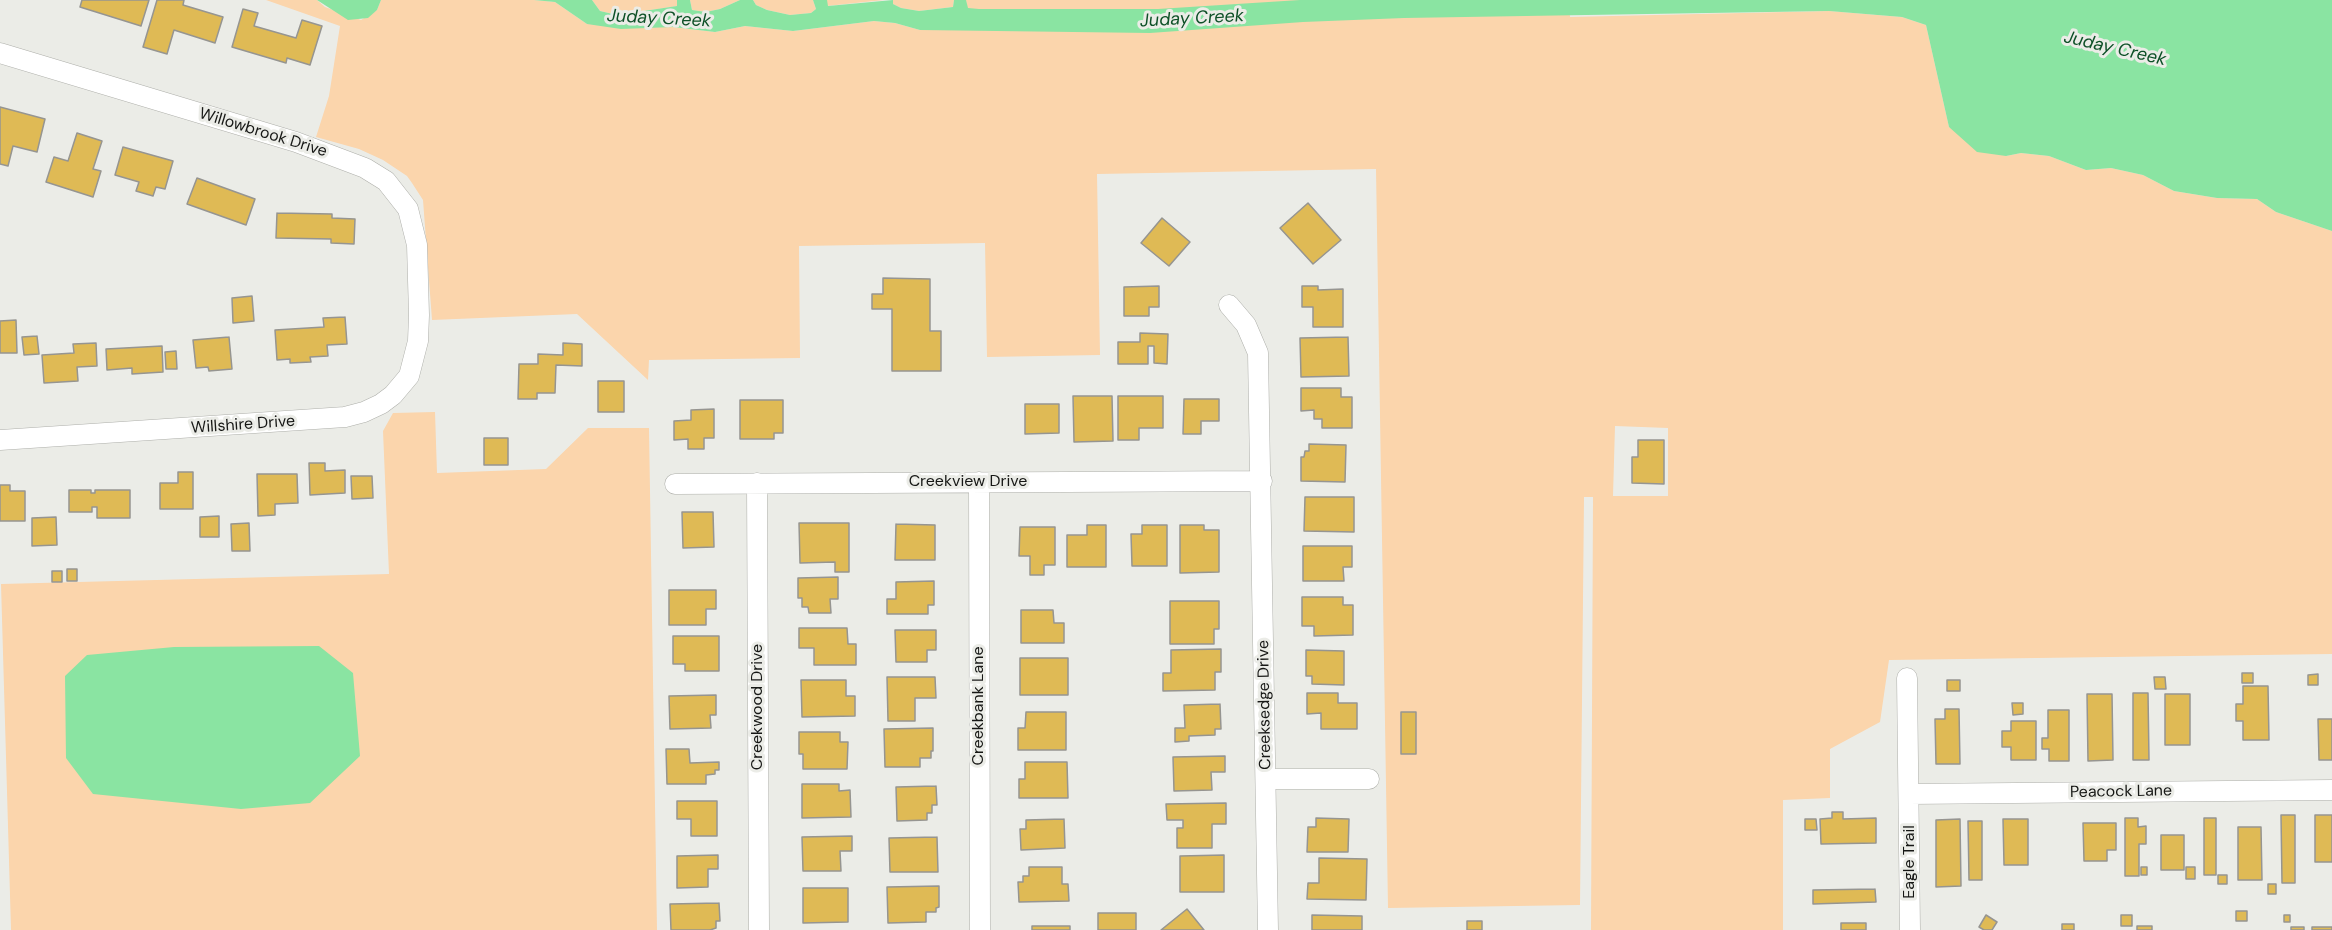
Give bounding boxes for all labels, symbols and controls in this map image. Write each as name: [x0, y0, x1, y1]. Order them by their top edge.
water label: Juday Creek: [606, 5, 712, 33]
water label: Juday Creek: [1139, 5, 1245, 33]
water label: Juday Creek: [2062, 27, 2168, 71]
street label: Willowbrook Drive: [197, 104, 329, 162]
street label: Willshire Drive: [190, 412, 296, 438]
street label: Creekview Drive: [909, 472, 1027, 492]
street label: Creeksedge Drive: [1254, 640, 1276, 770]
street label: Creekwood Drive: [748, 644, 768, 770]
street label: Creekbank Lane: [969, 647, 989, 765]
street label: Peacock Lane: [2070, 782, 2172, 802]
street label: Eagle Trail: [1900, 825, 1920, 899]

